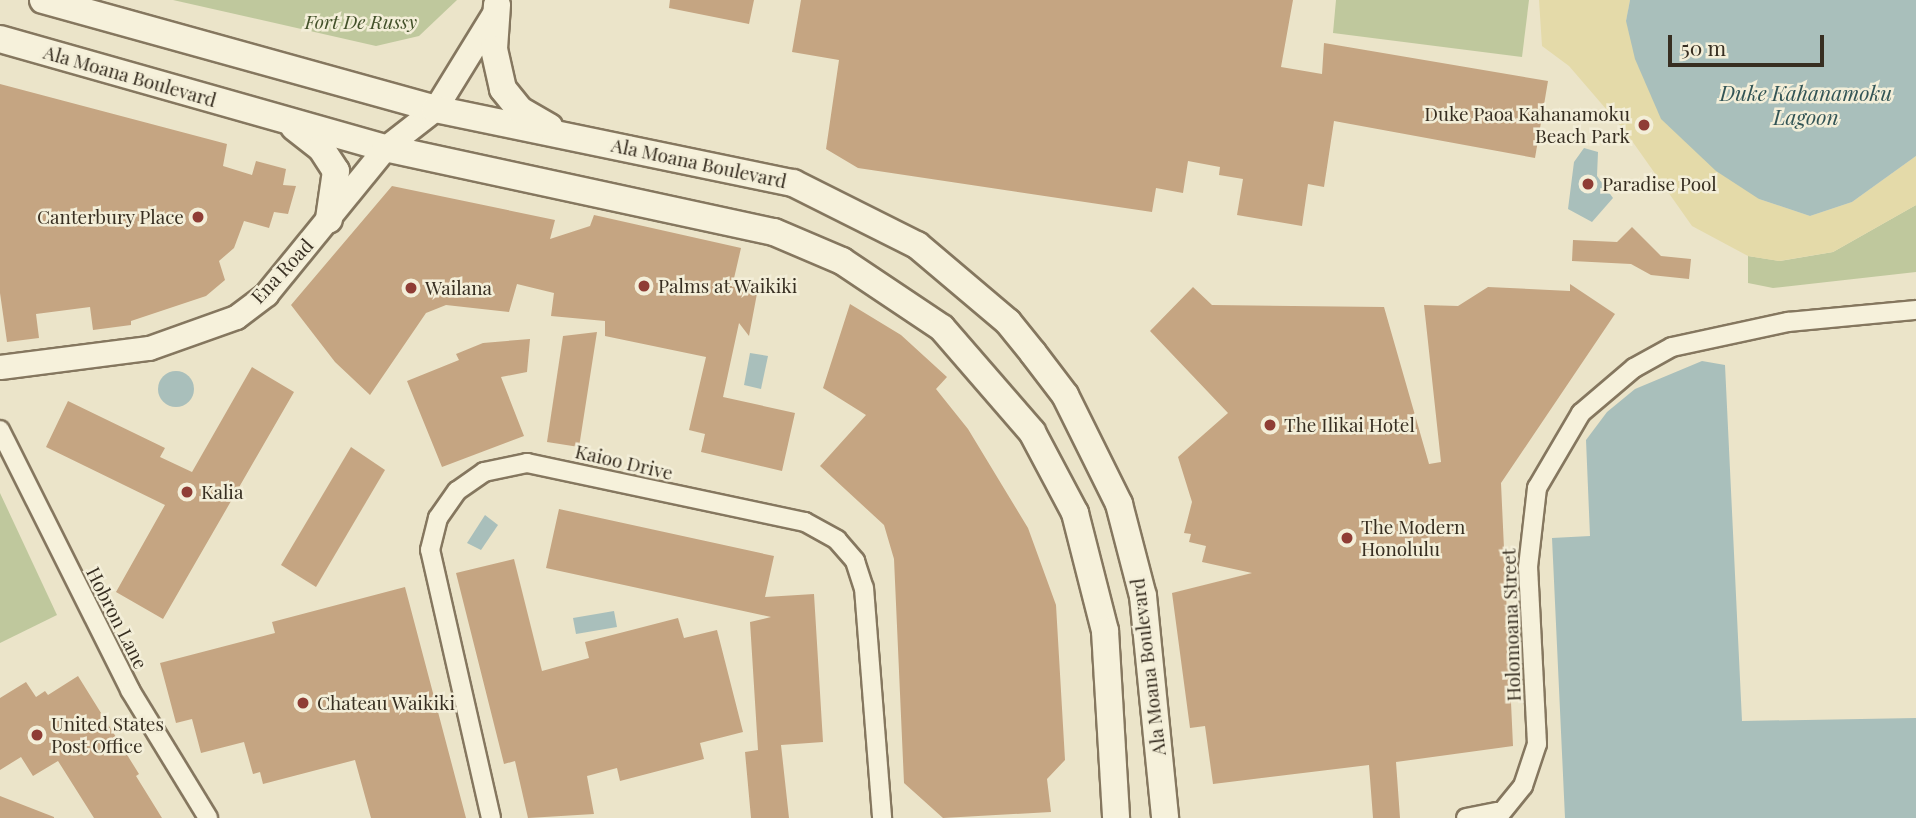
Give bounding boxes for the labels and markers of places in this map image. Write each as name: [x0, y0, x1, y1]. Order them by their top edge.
place label: Duke Paoa Kahanamoku Beach Park: [1424, 103, 1630, 147]
marker: Duke Paoa Kahanamoku Beach Park: [1636, 117, 1652, 133]
place label: Paradise Pool: [1602, 173, 1717, 195]
marker: Paradise Pool: [1580, 176, 1596, 192]
place label: Canterbury Place: [37, 206, 184, 228]
marker: Canterbury Place: [190, 209, 206, 225]
place label: Palms at Waikiki: [658, 275, 798, 297]
place label: Wailana: [425, 277, 492, 299]
marker: Palms at Waikiki: [636, 278, 652, 294]
marker: Wailana: [403, 280, 419, 296]
place label: The Ilikai Hotel: [1284, 414, 1415, 436]
marker: The Ilikai Hotel: [1262, 417, 1278, 433]
place label: Kalia: [201, 481, 243, 503]
marker: Kalia: [179, 484, 195, 500]
place label: The Modern Honolulu: [1361, 516, 1465, 560]
marker: The Modern Honolulu: [1339, 530, 1355, 546]
place label: Chateau Waikiki: [317, 692, 456, 714]
marker: Chateau Waikiki: [295, 695, 311, 711]
place label: United States Post Office: [51, 713, 164, 757]
marker: United States Post Office: [29, 727, 45, 743]

